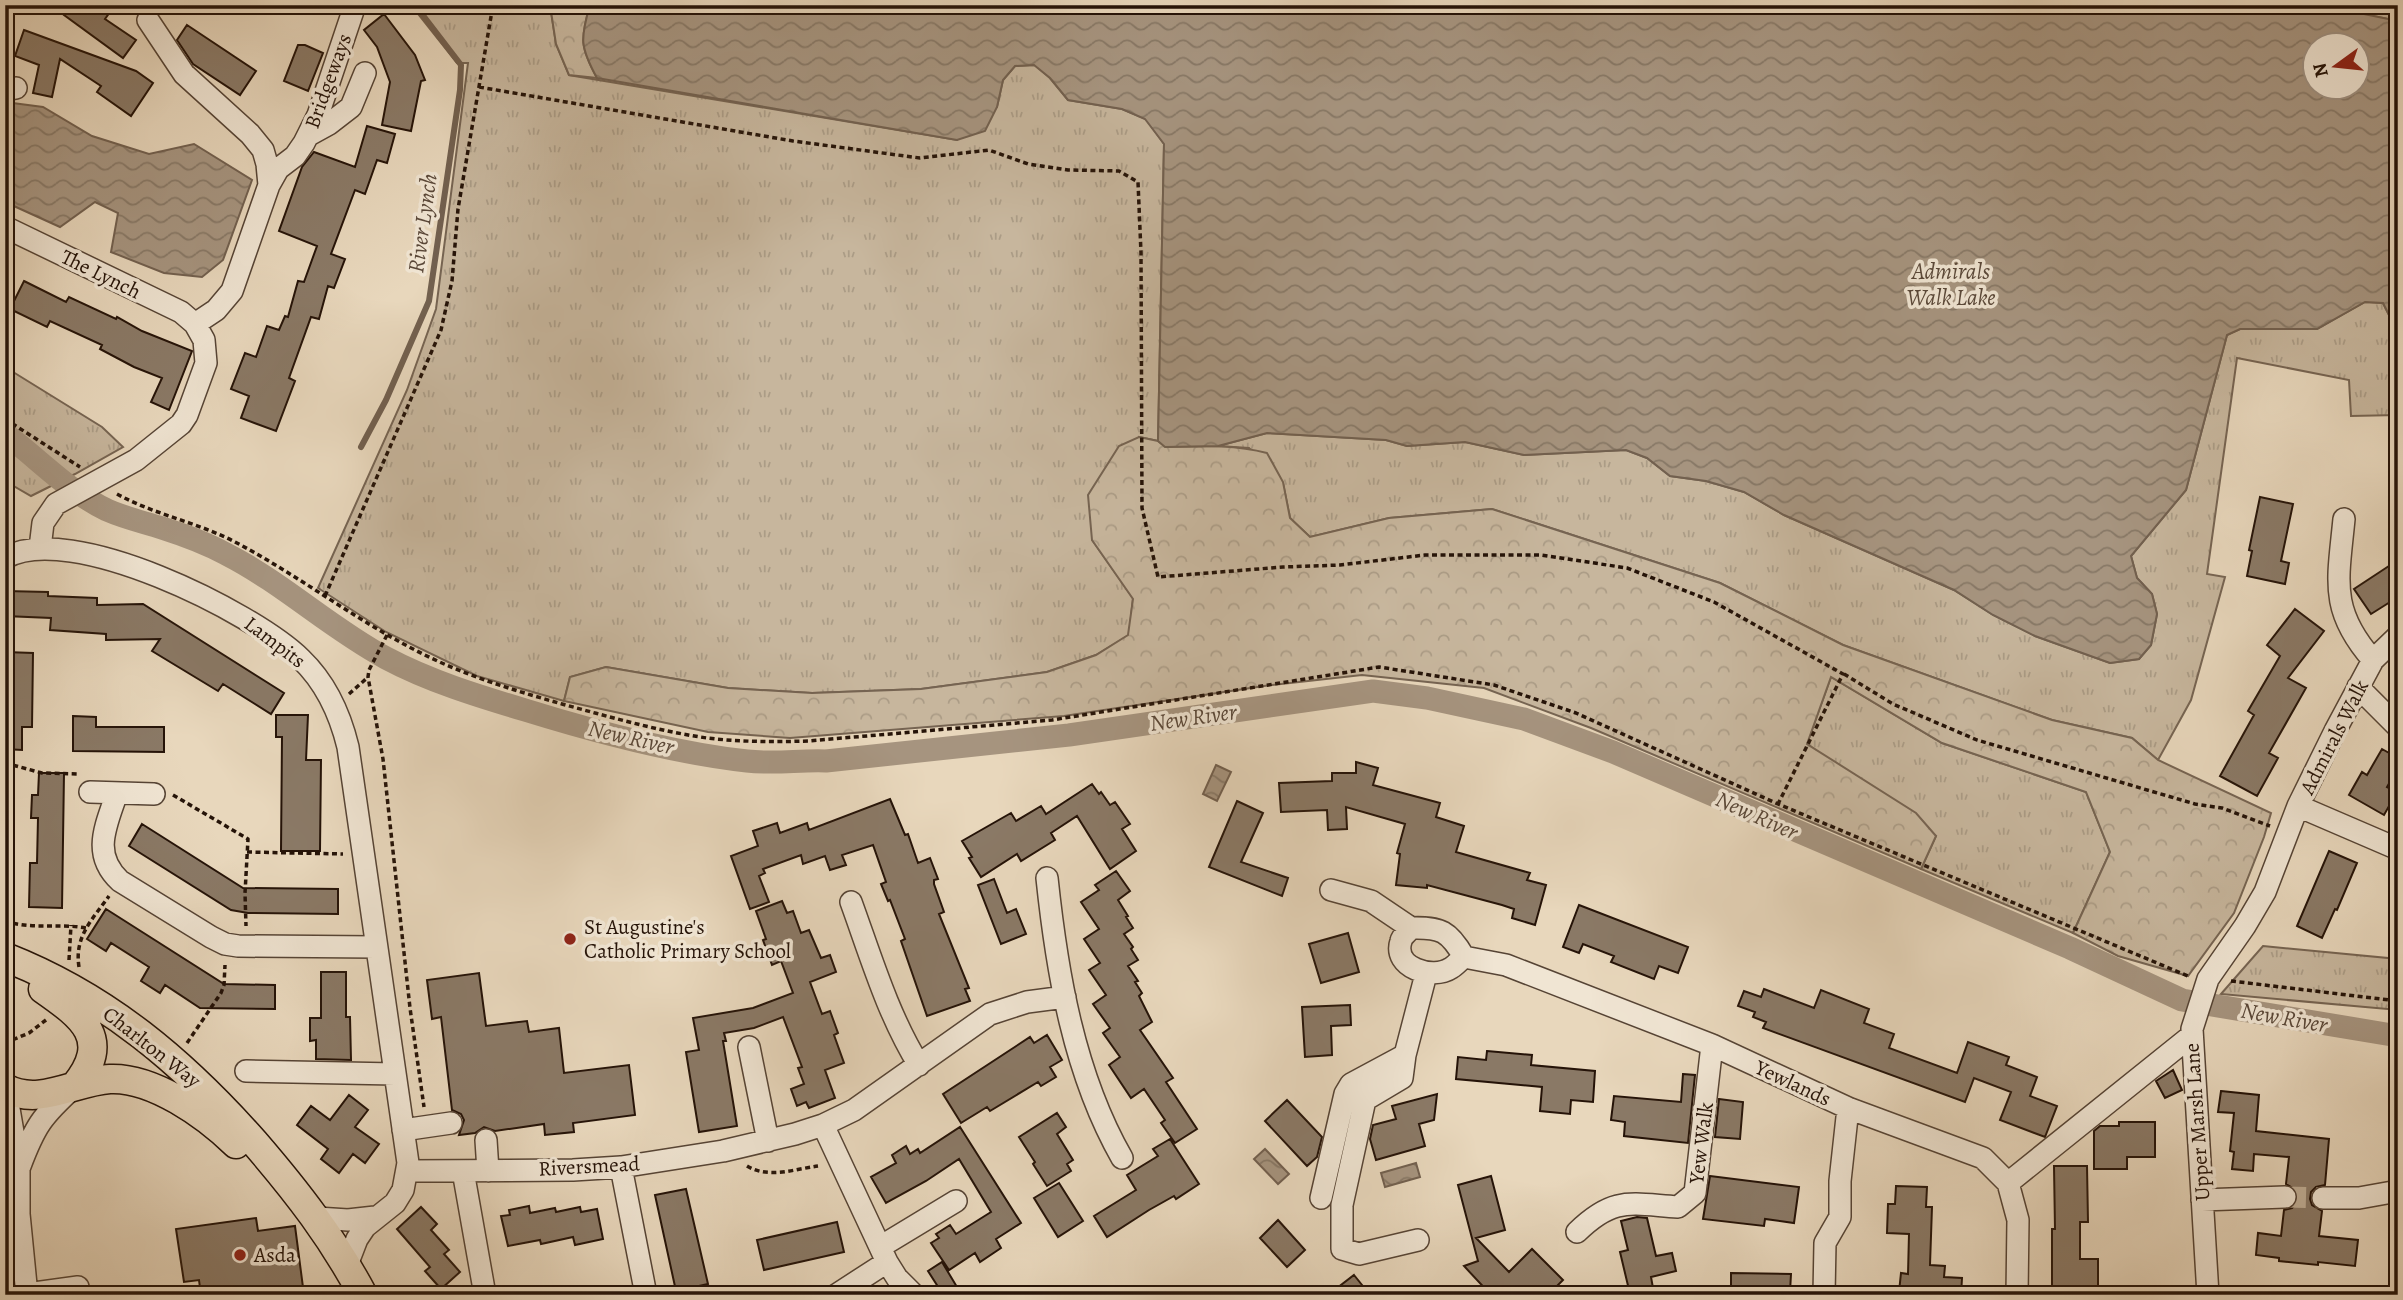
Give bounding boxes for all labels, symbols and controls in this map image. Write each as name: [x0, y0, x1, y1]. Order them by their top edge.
street label: Bridgeways: [298, 30, 358, 132]
north arrow: [2302, 32, 2372, 102]
text: N: [2306, 60, 2335, 80]
water label: River Lynch: [400, 171, 445, 275]
street label: The Lynch: [56, 243, 146, 305]
water label: Admirals Walk Lake: [1906, 256, 1996, 313]
street label: Lampits: [239, 610, 311, 674]
street label: Admirals Walk: [2293, 674, 2375, 800]
water label: New River: [1148, 696, 1239, 739]
water label: New River: [585, 713, 678, 763]
water label: New River: [1711, 784, 1804, 848]
place label: St Augustine's Catholic Primary School: [584, 913, 791, 965]
marker: St Augustine's Catholic Primary School: [562, 931, 578, 947]
water label: New River: [2238, 995, 2331, 1041]
street label: Charlton Way: [97, 1000, 207, 1094]
street label: Upper Marsh Lane: [2178, 1042, 2216, 1202]
street label: Yewlands: [1750, 1053, 1836, 1113]
street label: Yew Walk: [1682, 1100, 1720, 1186]
street label: Riversmead: [538, 1149, 641, 1183]
place label: Asda: [253, 1241, 296, 1269]
marker: Asda: [232, 1247, 248, 1263]

